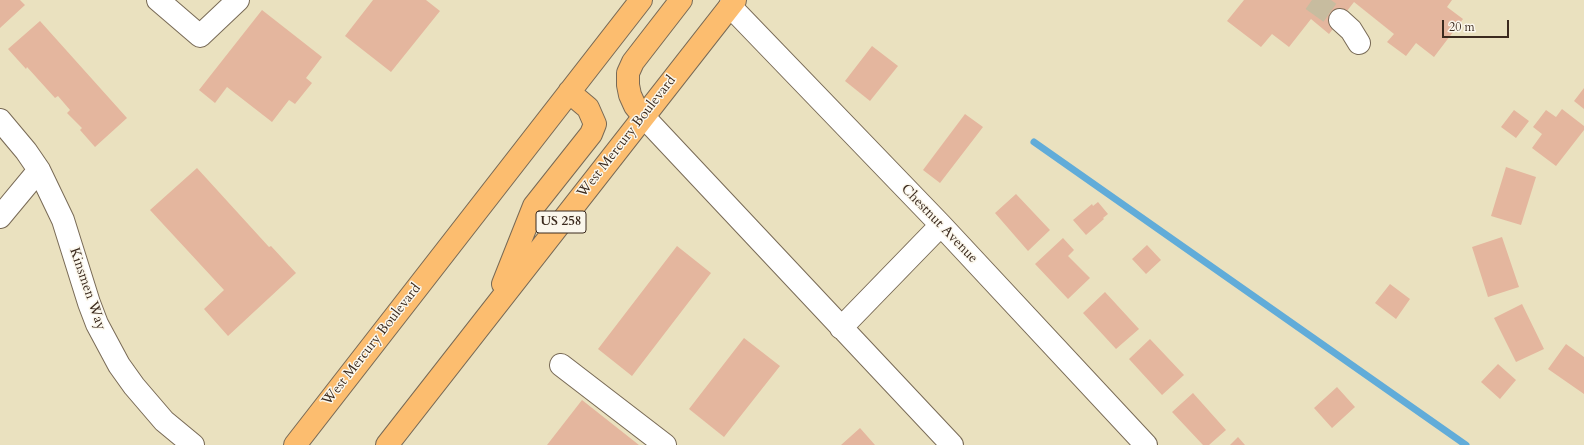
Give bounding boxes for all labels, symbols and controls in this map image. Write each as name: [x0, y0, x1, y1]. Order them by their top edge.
scale bar: [1444, 12, 1511, 38]
text: 20 m: [1449, 19, 1475, 35]
street label: West Mercury Boulevard: [574, 73, 680, 201]
street label: Chestnut Avenue: [897, 181, 981, 267]
road number: US 258: [536, 211, 586, 233]
street label: Kinsmen Way: [65, 246, 109, 332]
street label: West Mercury Boulevard: [319, 281, 425, 409]

